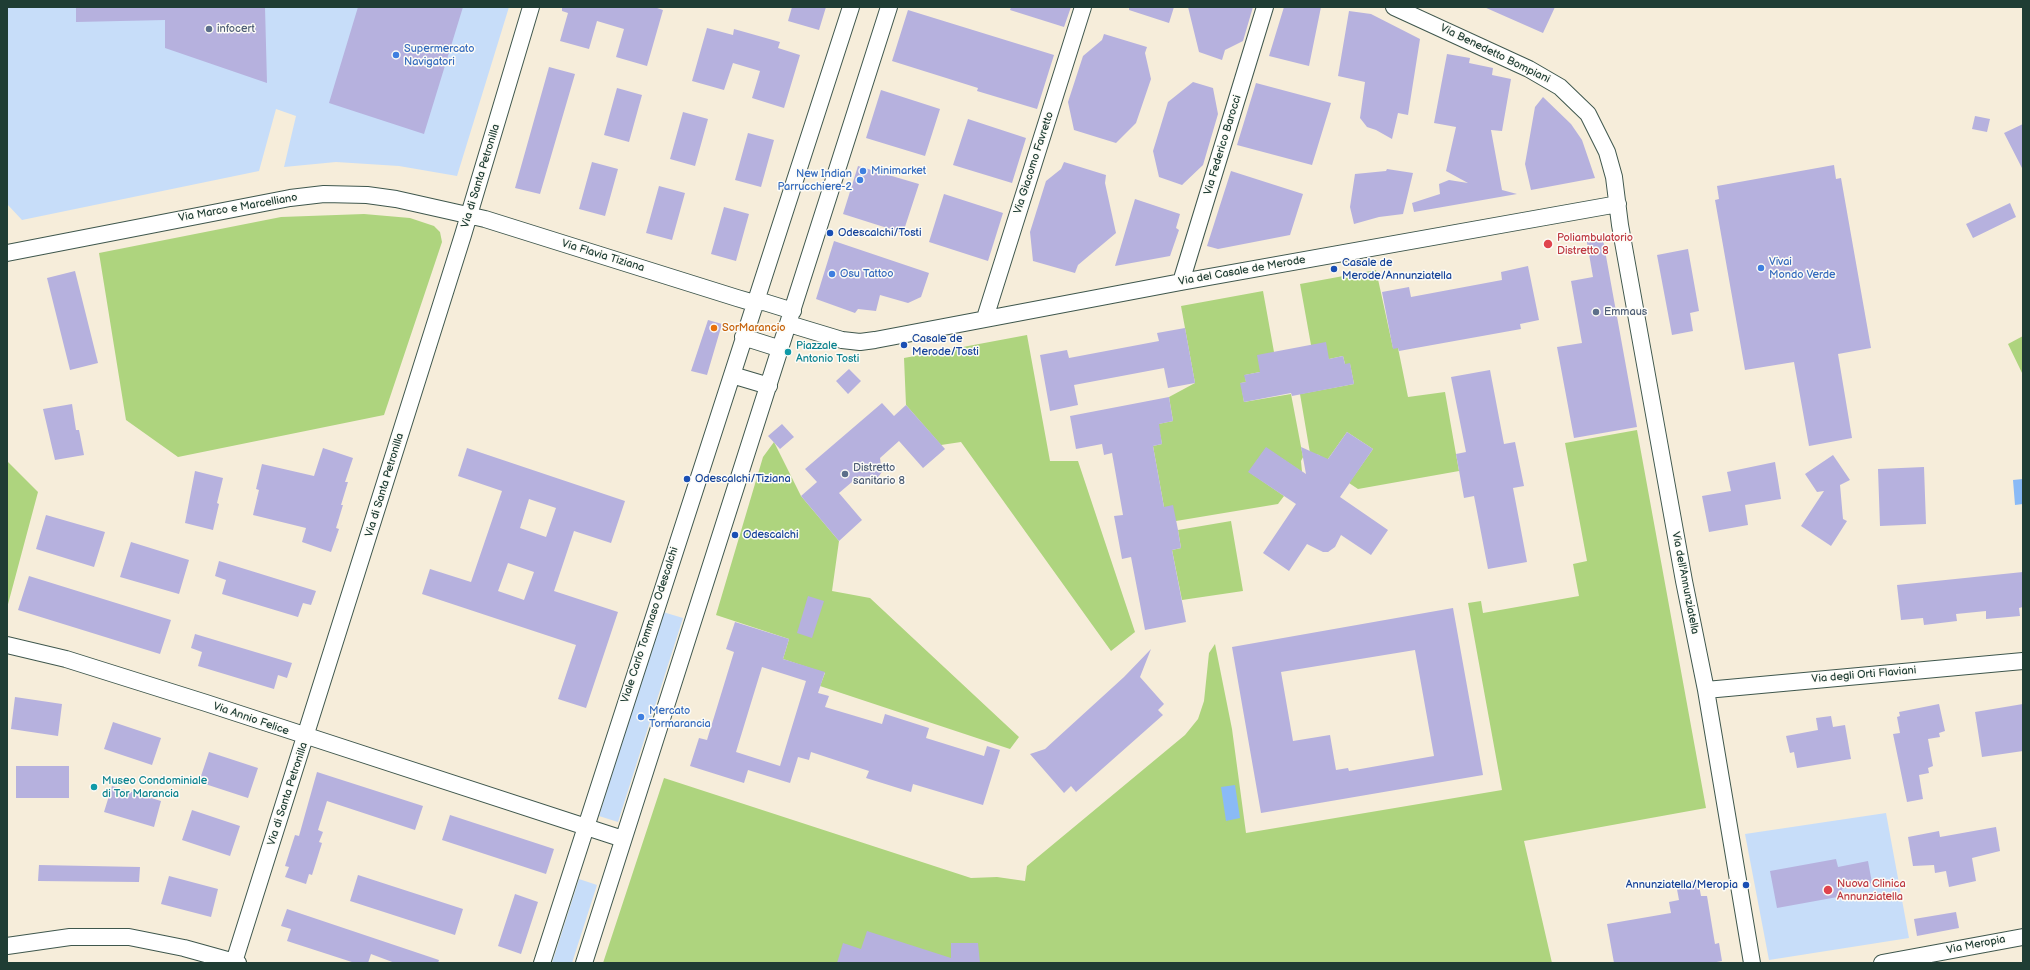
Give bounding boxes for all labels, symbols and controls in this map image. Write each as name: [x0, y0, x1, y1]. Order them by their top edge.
place label: infocert: [217, 22, 255, 36]
street label: Via Benedetto Bompiani: [1438, 22, 1552, 86]
marker: infocert: [204, 24, 214, 34]
place label: Supermercato Navigatori: [404, 42, 474, 68]
marker: Supermercato Navigatori: [391, 50, 401, 60]
street label: Via Federico Barocci: [1202, 93, 1244, 197]
street label: Via Giacomo Favretto: [1011, 110, 1057, 216]
street label: Via di Santa Petronilla: [459, 122, 503, 230]
place label: Minimarket: [871, 164, 926, 178]
marker: Minimarket: [858, 166, 868, 176]
place label: New Indian Parrucchiere-2: [778, 167, 852, 193]
marker: New Indian Parrucchiere-2: [855, 175, 865, 185]
street label: Via Marco e Marcelliano: [177, 191, 299, 225]
place label: Odescalchi/Tosti: [838, 226, 922, 240]
marker: Odescalchi/Tosti: [825, 228, 835, 238]
place label: Poliambulatorio Distretto 8: [1557, 231, 1633, 257]
street label: Via Flavia Tiziana: [560, 237, 646, 275]
marker: Poliambulatorio Distretto 8: [1542, 238, 1554, 250]
street label: Via del Casale de Merode: [1177, 253, 1307, 289]
place label: Vivai Mondo Verde: [1769, 255, 1836, 281]
place label: Casale de Merode/Annunziatella: [1342, 256, 1452, 282]
marker: Vivai Mondo Verde: [1756, 263, 1766, 273]
marker: Casale de Merode/Annunziatella: [1329, 264, 1339, 274]
place label: Osu Tattoo: [840, 267, 894, 281]
marker: Osu Tattoo: [827, 269, 837, 279]
place label: Emmaus: [1604, 305, 1647, 319]
marker: Emmaus: [1591, 307, 1601, 317]
place label: SorMarancio: [722, 321, 785, 335]
marker: SorMarancio: [709, 323, 719, 333]
place label: Casale de Merode/Tosti: [912, 332, 979, 358]
place label: Piazzale Antonio Tosti: [796, 339, 859, 365]
marker: Casale de Merode/Tosti: [899, 340, 909, 350]
marker: Piazzale Antonio Tosti: [783, 347, 793, 357]
street label: Via di Santa Petronilla: [363, 431, 407, 539]
place label: Distretto sanitario 8: [853, 461, 905, 487]
marker: Distretto sanitario 8: [840, 469, 850, 479]
place label: Odescalchi/Tiziana: [695, 472, 791, 486]
marker: Odescalchi/Tiziana: [682, 474, 692, 484]
place label: Odescalchi: [743, 528, 798, 542]
marker: Odescalchi: [730, 530, 740, 540]
street label: Via dell'Annunziatella: [1669, 531, 1701, 635]
street label: Viale Carlo Tommaso Odescalchi: [618, 545, 682, 705]
street label: Via degli Orti Flaviani: [1811, 664, 1917, 686]
street label: Via Annio Felice: [211, 700, 291, 738]
place label: Mercato Tormarancia: [649, 704, 711, 730]
marker: Mercato Tormarancia: [636, 712, 646, 722]
street label: Via di Santa Petronilla: [265, 741, 311, 847]
place label: Museo Condominiale di Tor Marancia: [102, 774, 207, 800]
marker: Museo Condominiale di Tor Marancia: [89, 782, 99, 792]
place label: Nuova Clinica Annunziatella: [1837, 877, 1906, 903]
place label: Annunziatella/Meropia: [1626, 878, 1738, 892]
marker: Annunziatella/Meropia: [1741, 880, 1751, 890]
marker: Nuova Clinica Annunziatella: [1822, 884, 1834, 896]
street label: Via Meropia: [1945, 933, 2007, 957]

